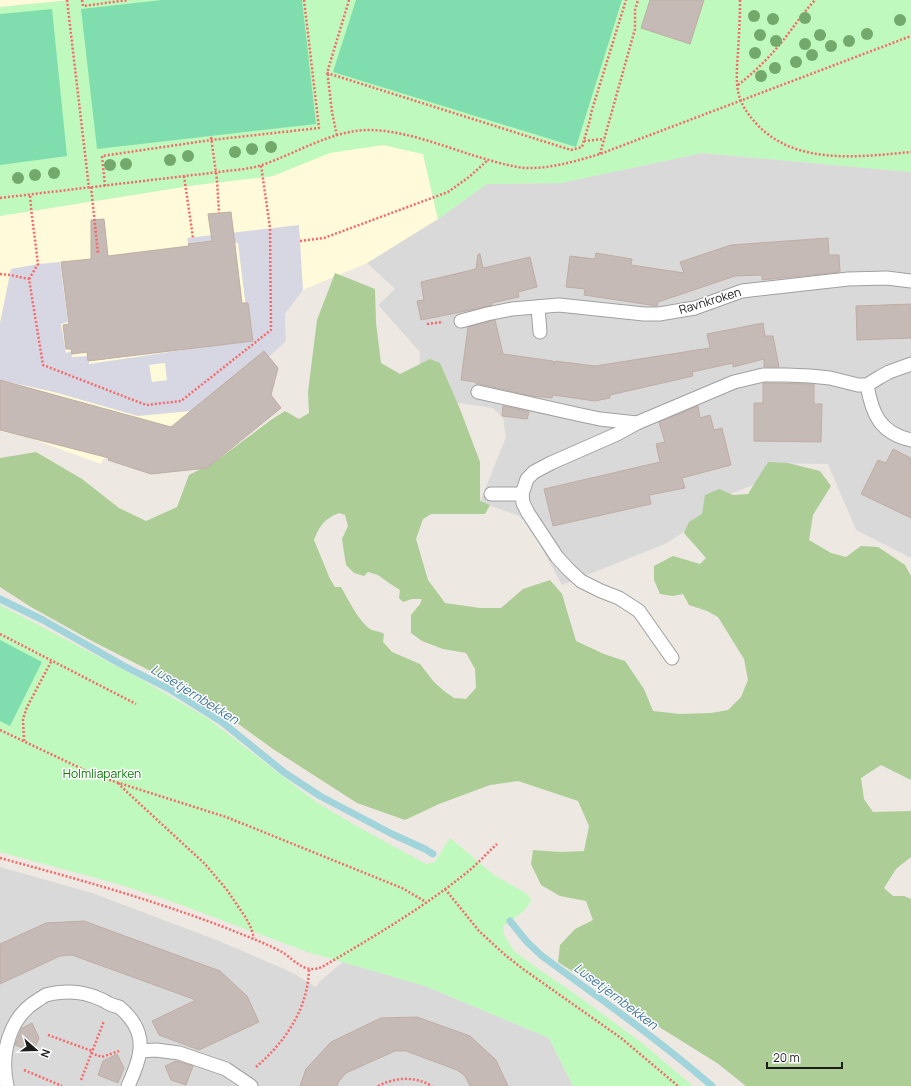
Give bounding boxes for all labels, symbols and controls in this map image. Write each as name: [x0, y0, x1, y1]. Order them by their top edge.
street label: Ravnkroken: [677, 283, 743, 318]
water label: Lusetjernbekken: [148, 660, 243, 729]
park label: Holmliaparken: [63, 765, 141, 782]
water label: Lusetjernbekken: [570, 959, 663, 1034]
north arrow: [16, 1030, 56, 1070]
scale bar: [767, 1044, 842, 1070]
text: N: [37, 1047, 54, 1060]
text: 20 m: [773, 1049, 800, 1066]

